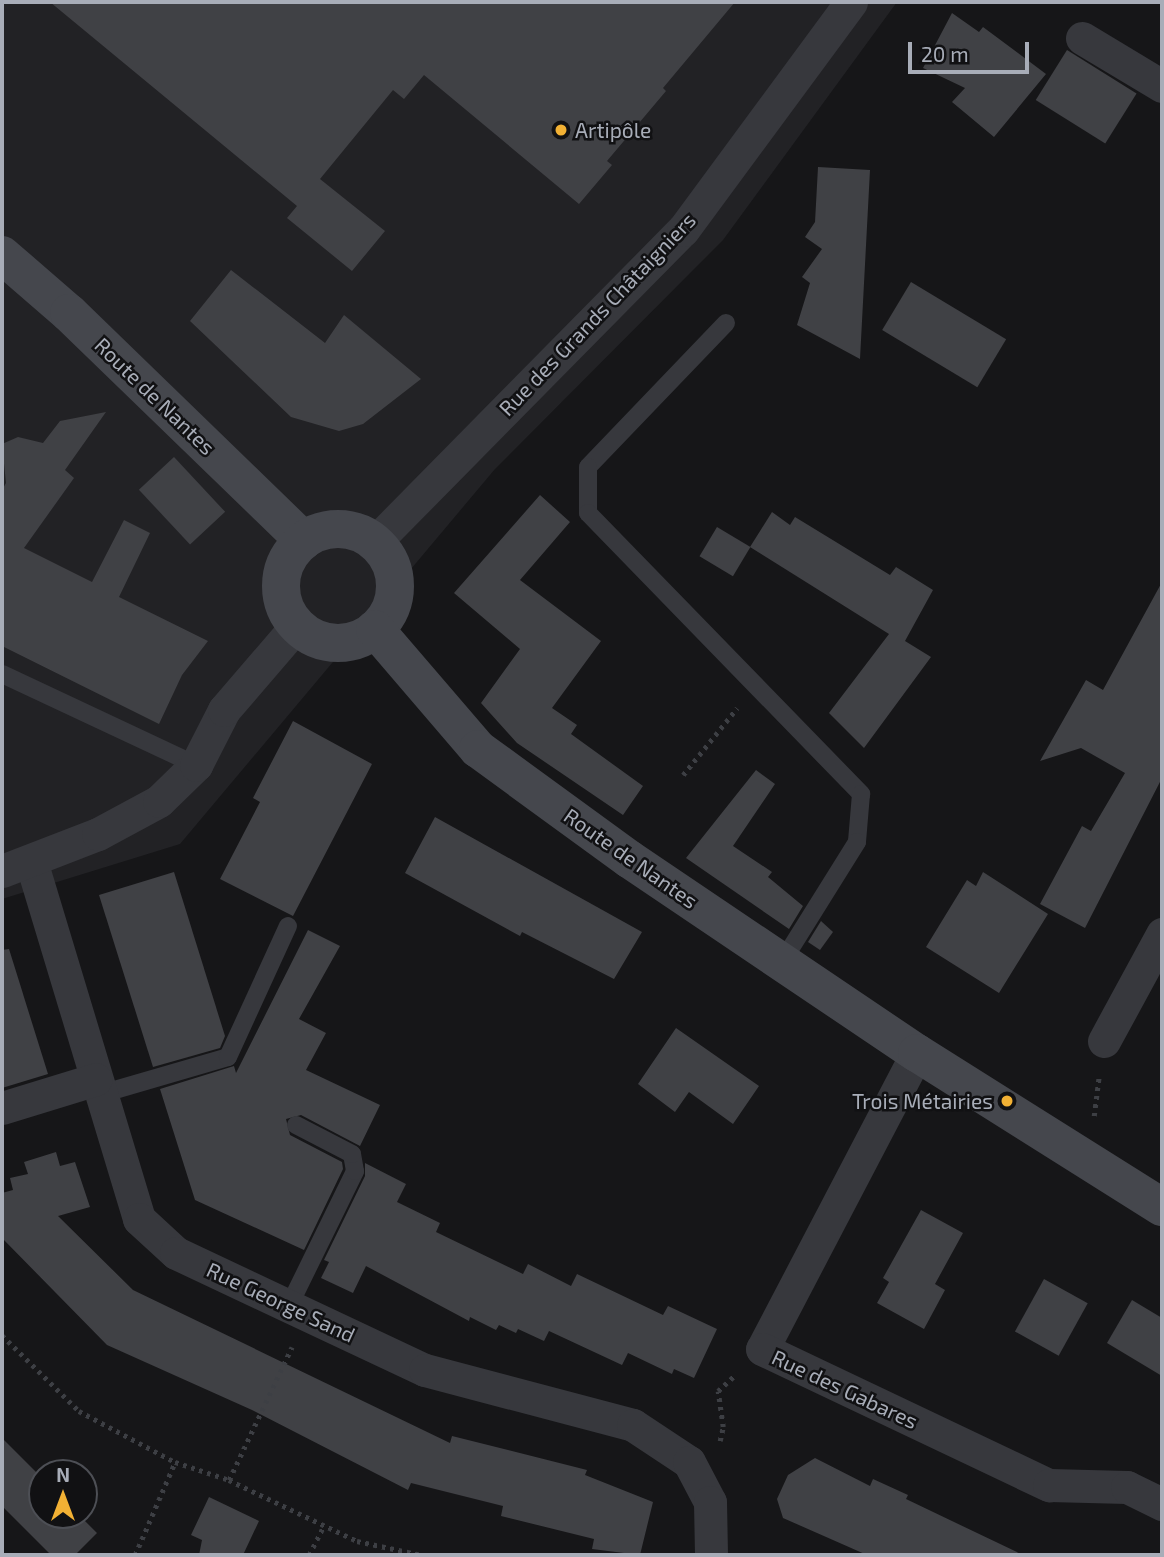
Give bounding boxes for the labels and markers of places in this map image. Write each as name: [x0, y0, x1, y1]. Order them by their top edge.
place label: Artipôle: [575, 117, 651, 143]
marker: Artipôle: [553, 122, 569, 138]
place label: Trois Métairies: [852, 1088, 993, 1114]
marker: Trois Métairies: [999, 1093, 1015, 1109]

